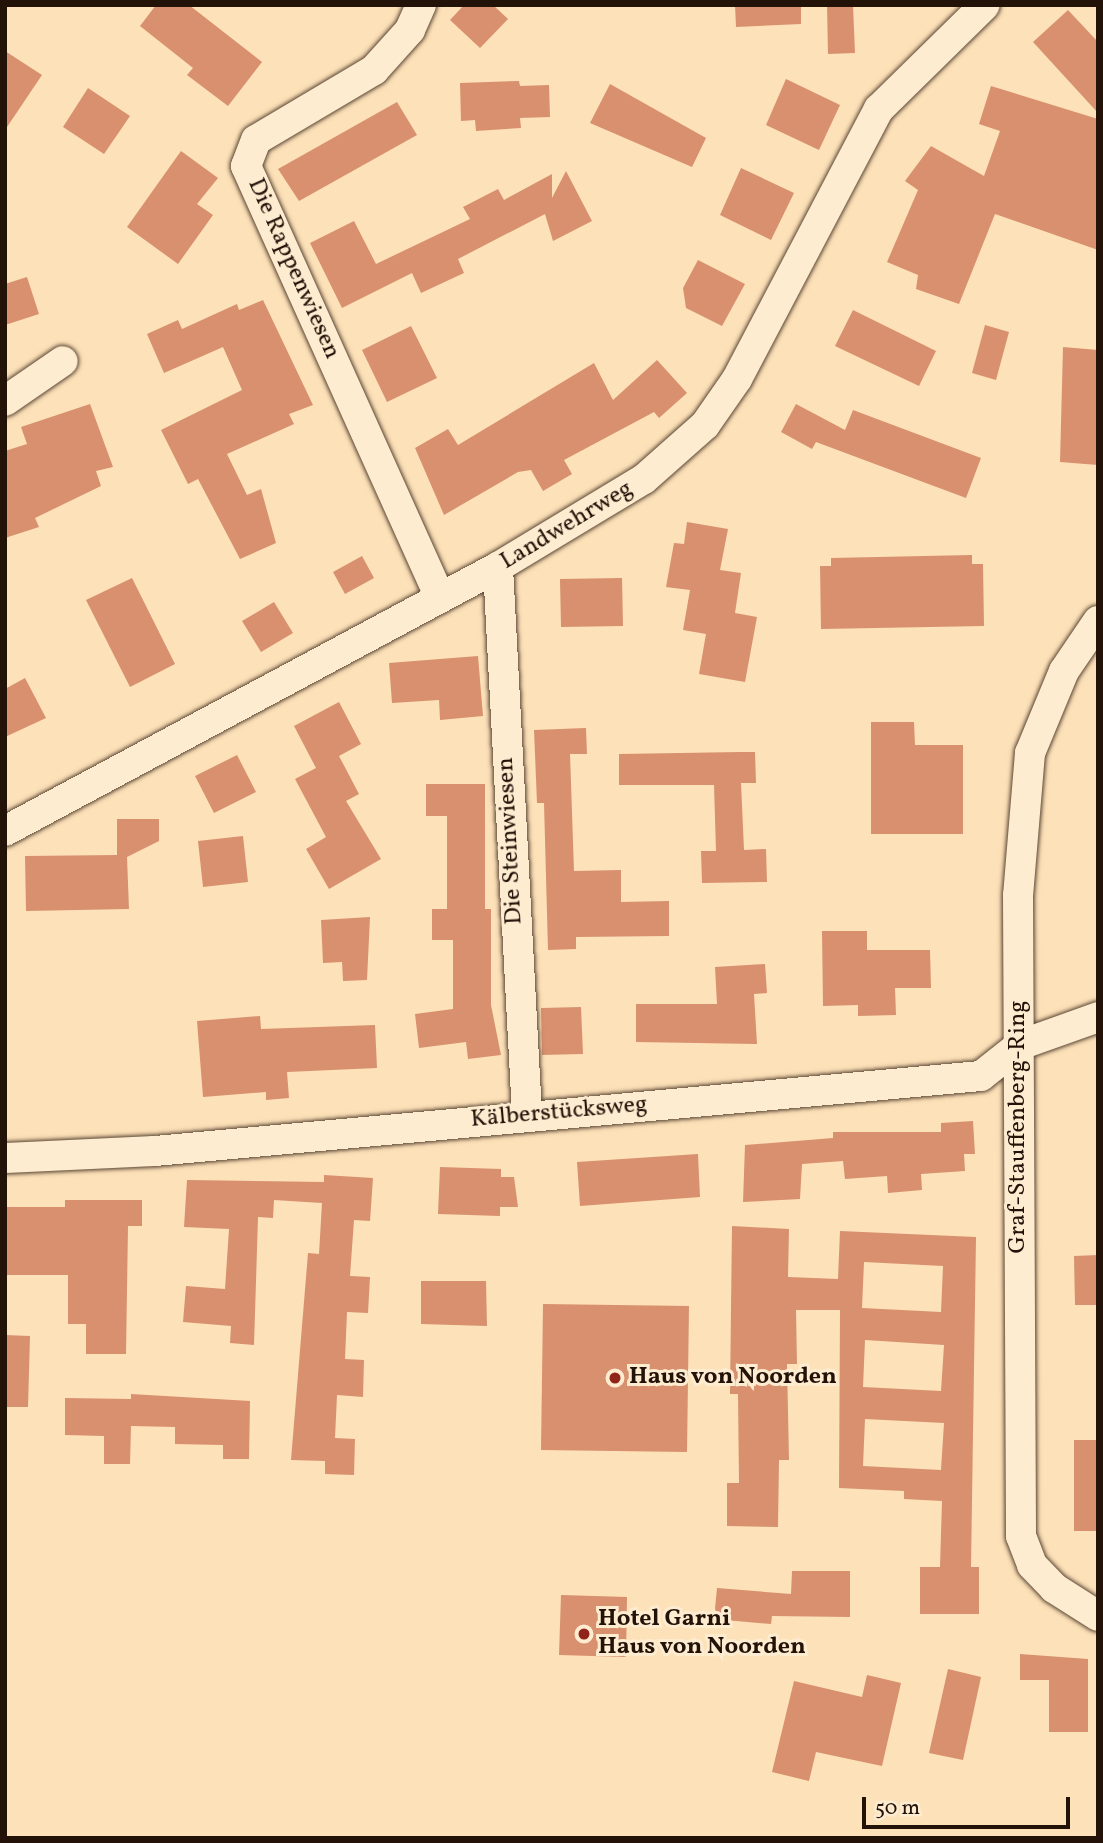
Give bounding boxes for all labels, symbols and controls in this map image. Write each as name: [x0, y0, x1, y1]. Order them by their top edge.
street label: Die Rappenwiesen: [240, 174, 346, 364]
street label: Landwehrweg: [496, 475, 638, 577]
street label: Die Steinwiesen: [492, 757, 530, 925]
street label: Graf-Stauffenberg-Ring: [1005, 1000, 1033, 1254]
street label: Kälberstücksweg: [469, 1091, 649, 1135]
place label: Haus von Noorden: [629, 1364, 837, 1392]
marker: Haus von Noorden: [607, 1370, 623, 1386]
place label: Hotel Garni Haus von Noorden: [598, 1606, 806, 1662]
marker: Hotel Garni Haus von Noorden: [576, 1626, 592, 1642]
scale bar: [865, 1784, 1073, 1828]
text: 50 m: [875, 1794, 920, 1823]

